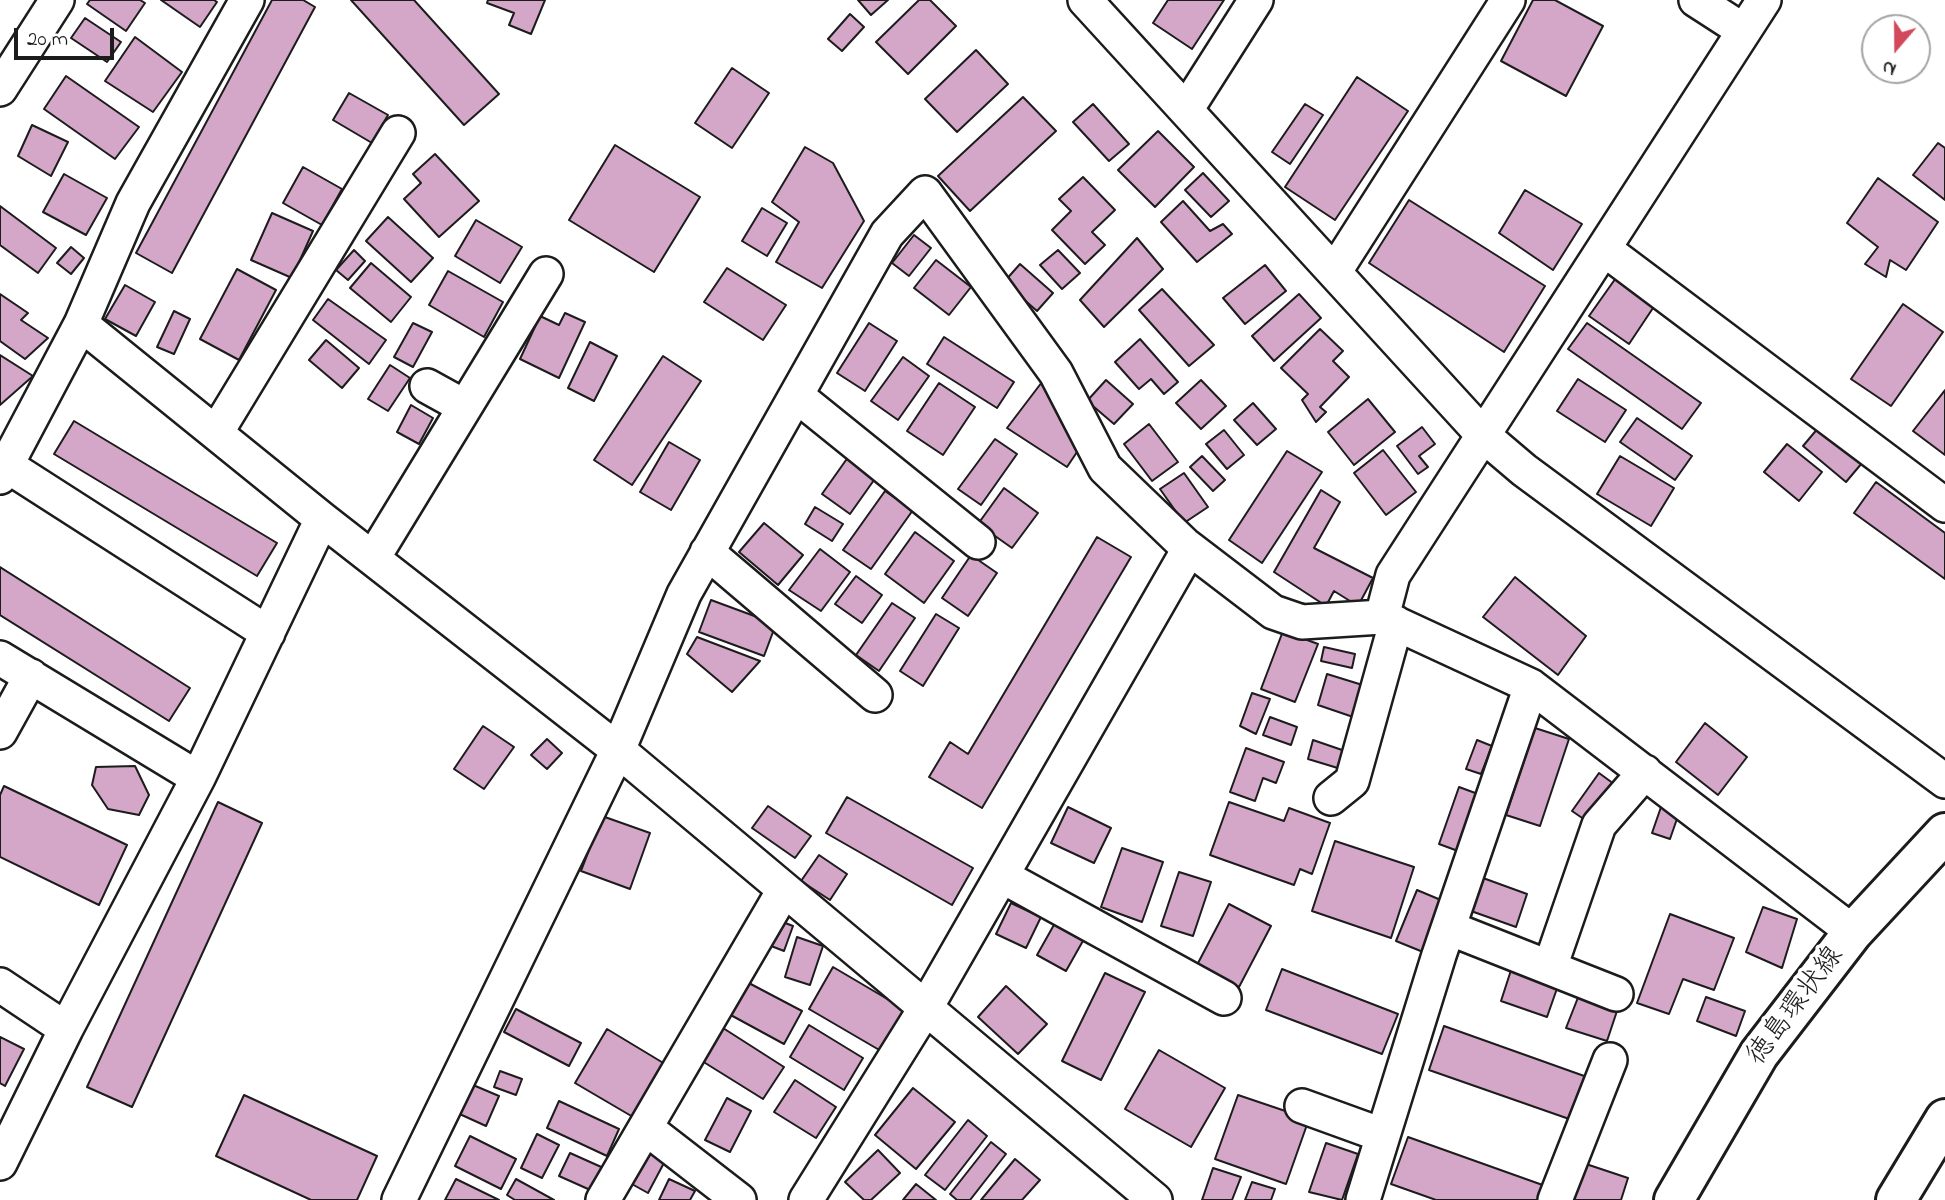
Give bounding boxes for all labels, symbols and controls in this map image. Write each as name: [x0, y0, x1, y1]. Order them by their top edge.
scale bar: [18, 14, 117, 58]
north arrow: [1861, 14, 1931, 84]
text: 20 m: [27, 25, 68, 55]
text: N: [1879, 52, 1900, 82]
street label: 徳島環状線: [1741, 941, 1853, 1073]

